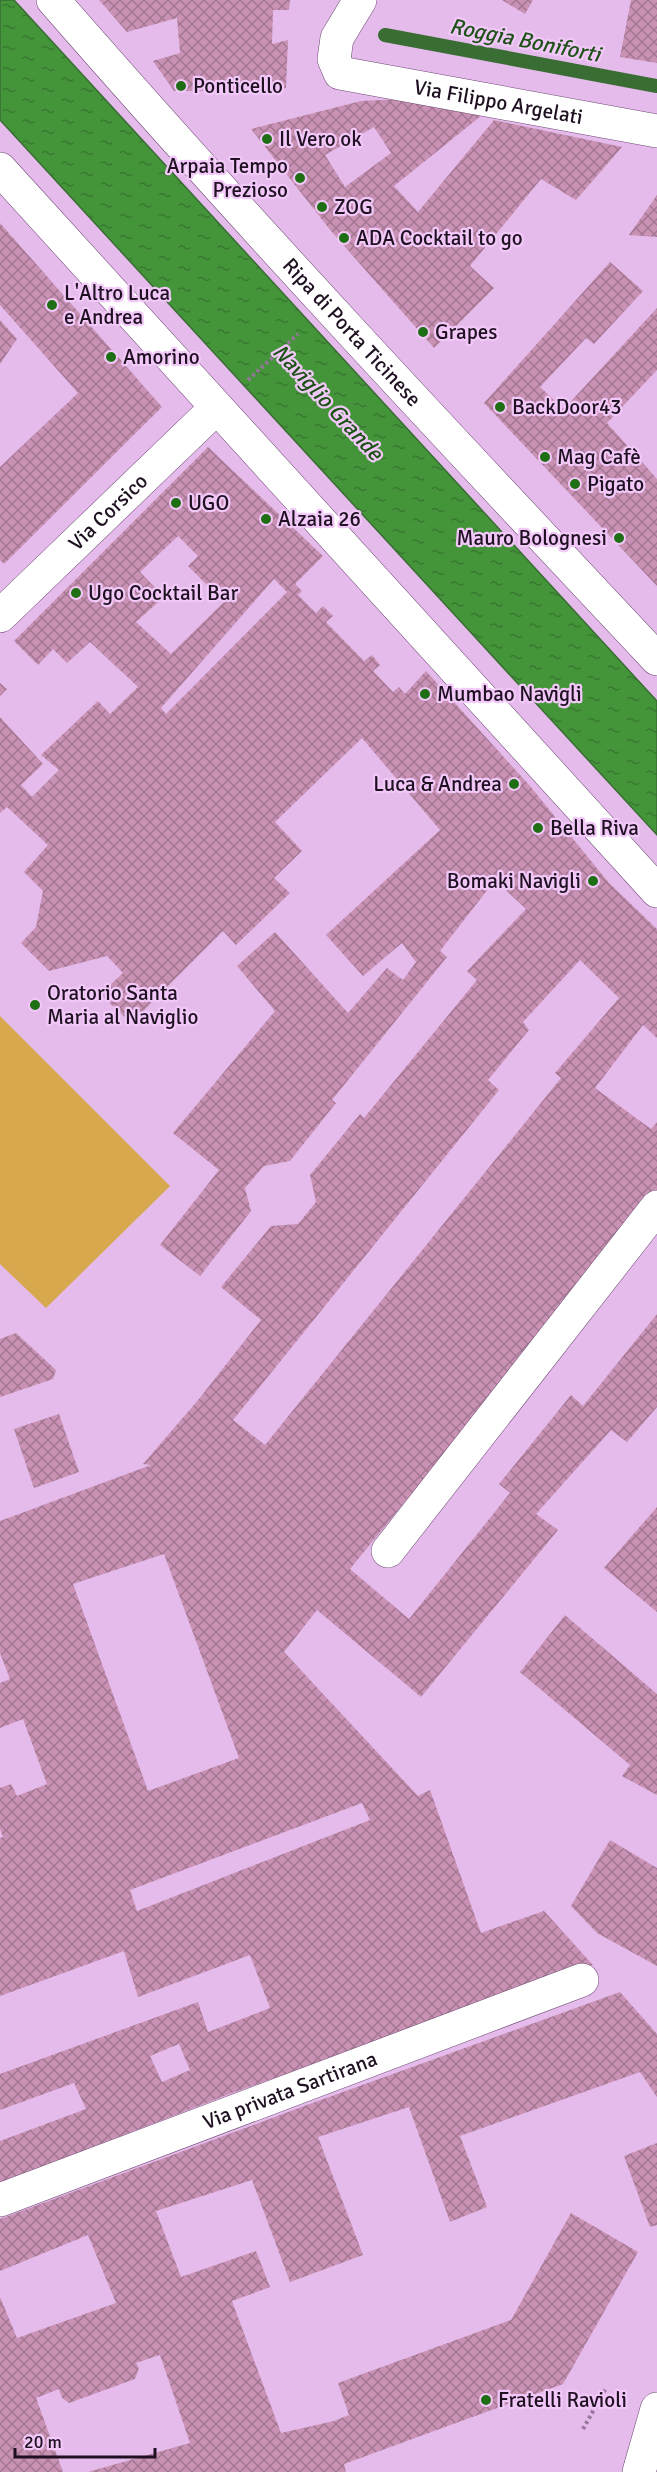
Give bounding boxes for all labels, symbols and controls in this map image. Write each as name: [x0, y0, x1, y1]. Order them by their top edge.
water label: Roggia Boniforti: [447, 12, 605, 68]
place label: Ponticello: [193, 73, 283, 99]
street label: Via Filippo Argelati: [412, 74, 585, 130]
marker: Ponticello: [174, 79, 188, 93]
place label: Il Vero ok: [279, 126, 362, 152]
marker: Il Vero ok: [260, 132, 274, 146]
place label: Arpaia Tempo Prezioso: [167, 153, 288, 203]
marker: Arpaia Tempo Prezioso: [293, 171, 307, 185]
place label: ZOG: [334, 194, 373, 220]
marker: ZOG: [315, 200, 329, 214]
place label: ADA Cocktail to go: [356, 225, 523, 251]
marker: ADA Cocktail to go: [337, 231, 351, 245]
street label: Ripa di Porta Ticinese: [277, 253, 427, 412]
place label: L'Altro Luca e Andrea: [64, 280, 170, 330]
marker: L'Altro Luca e Andrea: [45, 298, 59, 312]
place label: Grapes: [435, 319, 498, 345]
marker: Grapes: [416, 325, 430, 339]
water label: Naviglio Grande: [267, 338, 390, 467]
place label: Amorino: [123, 344, 200, 370]
marker: Amorino: [104, 350, 118, 364]
place label: BackDoor43: [512, 394, 622, 420]
marker: BackDoor43: [493, 400, 507, 414]
place label: Mag Cafè: [557, 444, 641, 470]
marker: Mag Cafè: [538, 450, 552, 464]
street label: Via Corsico: [63, 468, 153, 556]
place label: Pigato: [587, 471, 644, 497]
marker: Pigato: [568, 477, 582, 491]
place label: UGO: [188, 490, 229, 516]
marker: UGO: [169, 496, 183, 510]
place label: Alzaia 26: [278, 506, 361, 532]
marker: Alzaia 26: [259, 512, 273, 526]
place label: Mauro Bolognesi: [457, 525, 607, 551]
marker: Mauro Bolognesi: [612, 531, 626, 545]
place label: Ugo Cocktail Bar: [88, 580, 238, 606]
marker: Ugo Cocktail Bar: [69, 586, 83, 600]
place label: Mumbao Navigli: [437, 681, 582, 707]
marker: Mumbao Navigli: [418, 687, 432, 701]
place label: Luca & Andrea: [373, 771, 502, 797]
marker: Luca & Andrea: [507, 777, 521, 791]
place label: Bella Riva: [550, 815, 639, 841]
marker: Bella Riva: [531, 821, 545, 835]
place label: Bomaki Navigli: [447, 868, 581, 894]
marker: Bomaki Navigli: [586, 874, 600, 888]
place label: Oratorio Santa Maria al Naviglio: [47, 980, 198, 1030]
marker: Oratorio Santa Maria al Naviglio: [28, 998, 42, 1012]
street label: Via privata Sartirana: [199, 2046, 381, 2135]
place label: Fratelli Ravioli: [498, 2387, 627, 2413]
marker: Fratelli Ravioli: [479, 2393, 493, 2407]
scale bar: [15, 2421, 154, 2459]
text: 20 m: [24, 2431, 62, 2453]

